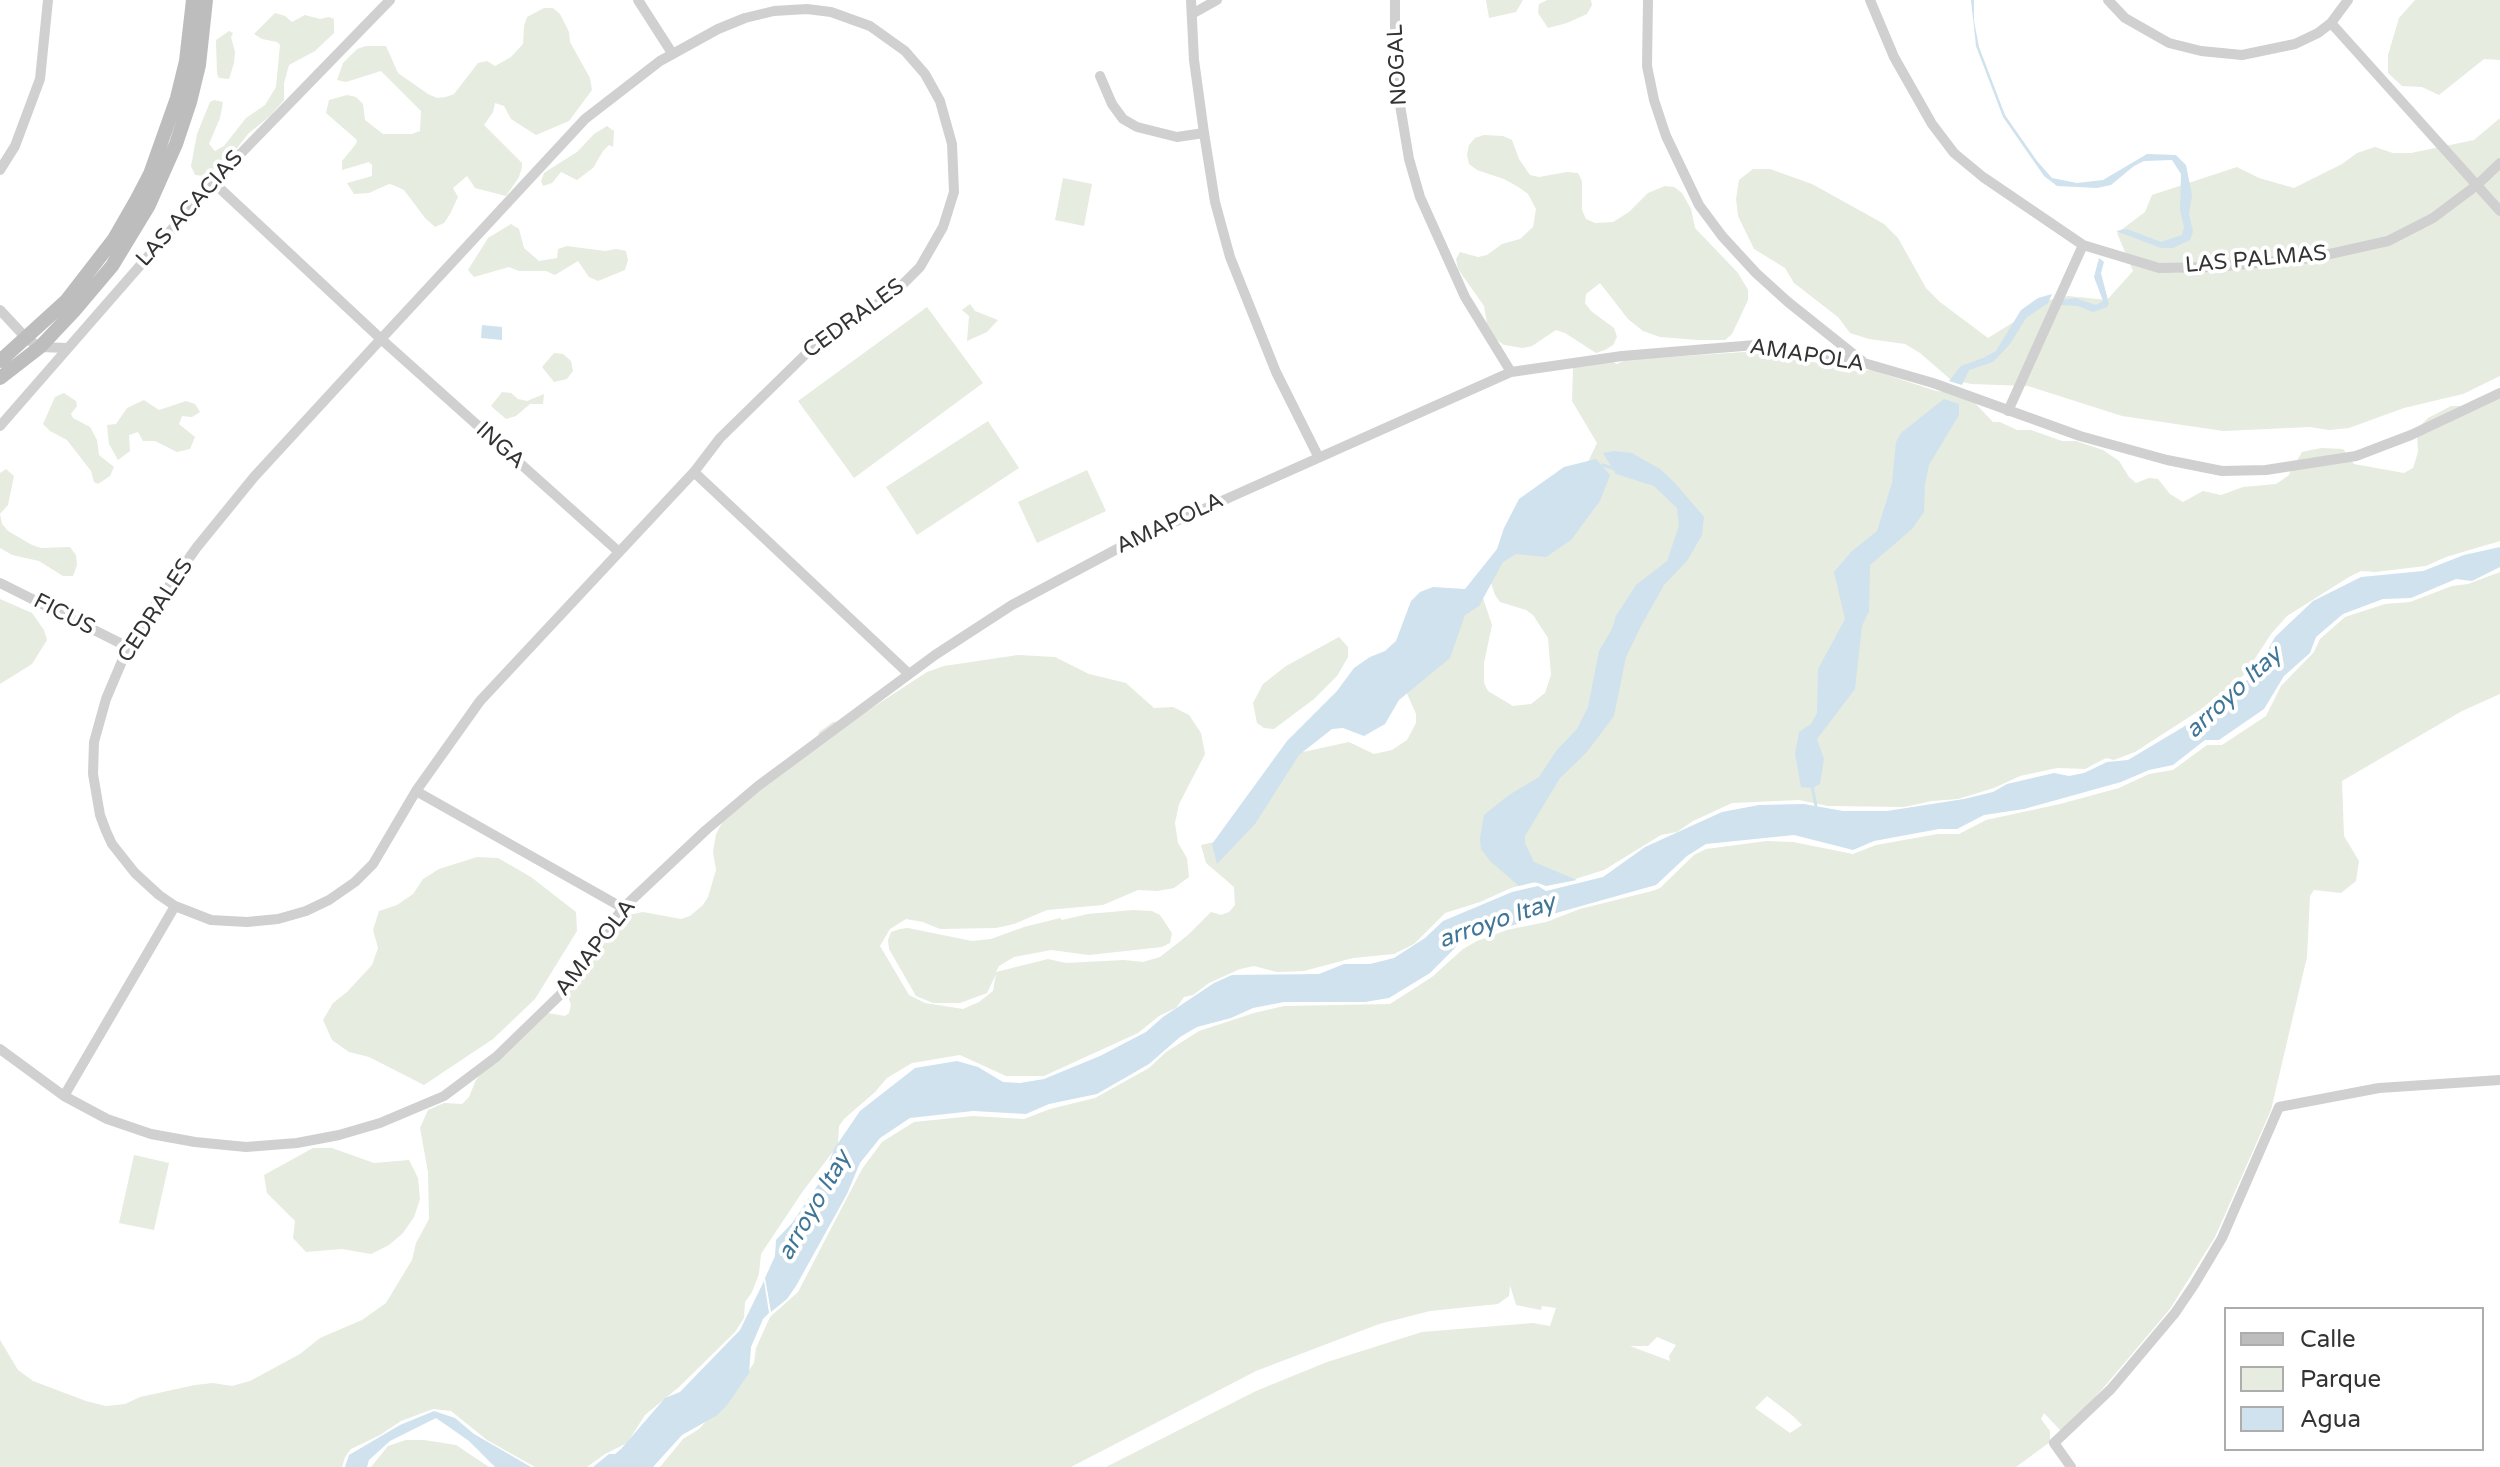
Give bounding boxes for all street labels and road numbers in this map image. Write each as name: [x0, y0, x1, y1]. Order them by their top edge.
street label: NOGAL: [1383, 24, 1413, 106]
street label: LAS ACACIAS: [131, 146, 249, 272]
street label: LAS PALMAS: [2184, 241, 2328, 279]
street label: CEDRALES: [798, 274, 910, 364]
street label: AMAPOLA: [1748, 334, 1866, 378]
street label: INGA: [470, 417, 530, 475]
street label: AMAPOLA: [1112, 488, 1228, 560]
street label: CEDRALES: [113, 554, 199, 668]
street label: FICUS: [29, 588, 99, 642]
street label: AMAPOLA: [550, 894, 642, 1002]

